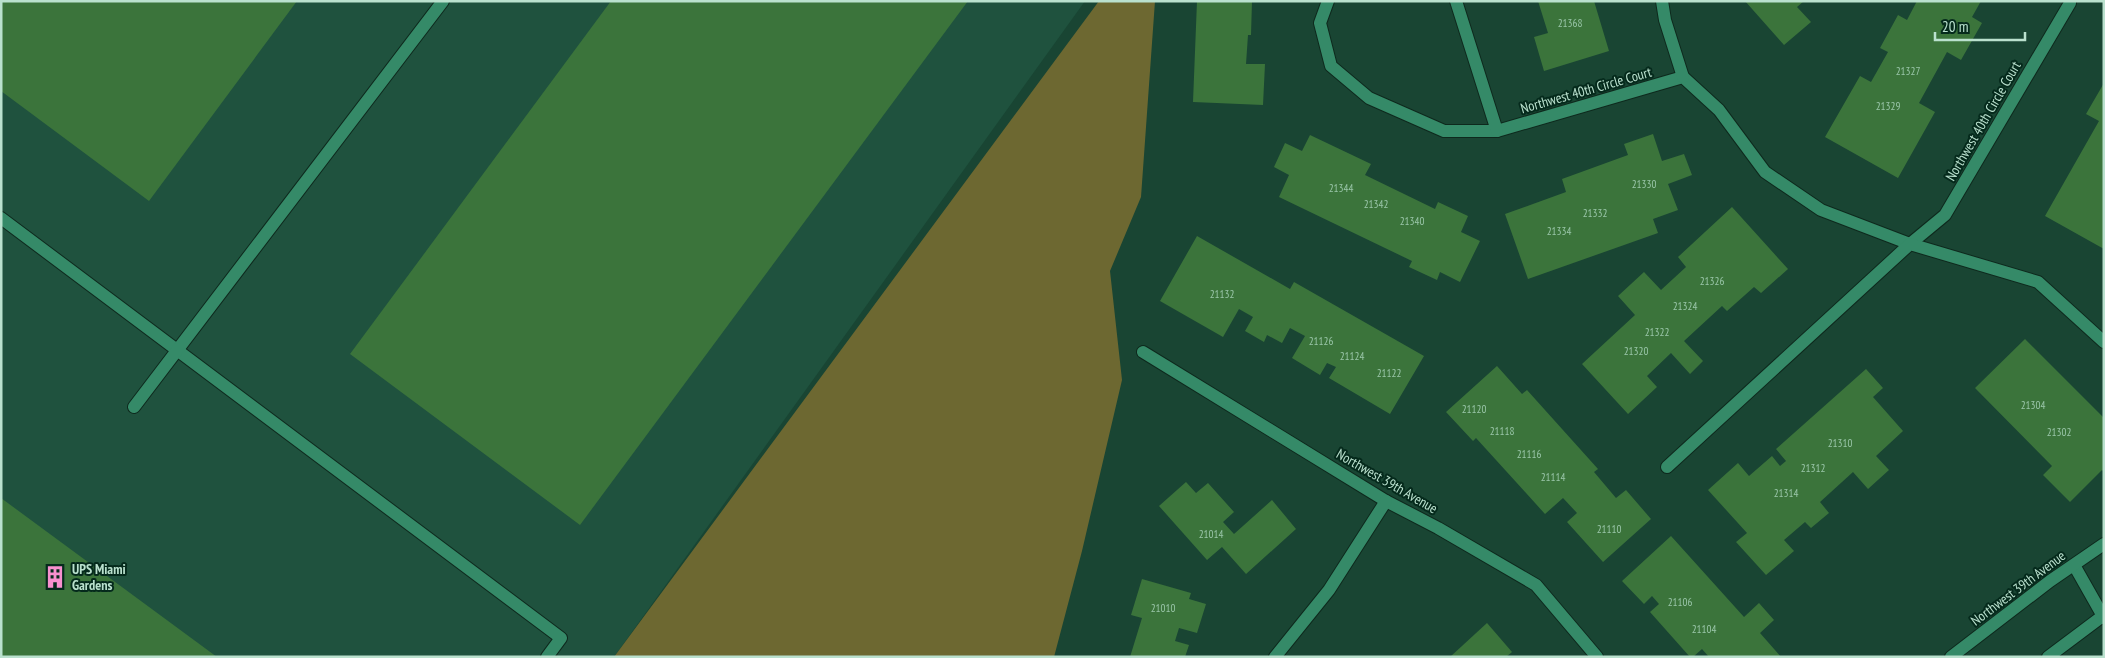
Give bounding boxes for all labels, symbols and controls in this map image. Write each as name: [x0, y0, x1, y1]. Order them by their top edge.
scale bar: [1935, 10, 2025, 42]
house number: 21368: [1558, 16, 1582, 30]
text: 20 m: [1942, 17, 1968, 36]
street label: Northwest 40th Circle Court: [1941, 58, 2025, 184]
street label: Northwest 40th Circle Court: [1519, 63, 1654, 117]
house number: 21327: [1896, 64, 1920, 78]
house number: 21329: [1876, 99, 1900, 113]
house number: 21330: [1632, 177, 1656, 191]
house number: 21344: [1329, 181, 1353, 195]
house number: 21342: [1364, 197, 1388, 211]
house number: 21332: [1583, 206, 1607, 220]
house number: 21340: [1400, 214, 1424, 228]
house number: 21334: [1547, 224, 1571, 238]
house number: 21326: [1700, 274, 1724, 288]
house number: 21132: [1210, 287, 1234, 301]
house number: 21324: [1673, 299, 1697, 313]
house number: 21322: [1645, 325, 1669, 339]
house number: 21126: [1309, 334, 1333, 348]
house number: 21320: [1624, 344, 1648, 358]
house number: 21124: [1340, 349, 1364, 363]
house number: 21122: [1377, 366, 1401, 380]
house number: 21304: [2021, 398, 2045, 412]
house number: 21120: [1462, 402, 1486, 416]
house number: 21118: [1490, 424, 1514, 438]
house number: 21302: [2047, 425, 2071, 439]
house number: 21310: [1828, 436, 1852, 450]
street label: Northwest 39th Avenue: [1333, 445, 1441, 517]
house number: 21116: [1517, 447, 1541, 461]
house number: 21312: [1801, 461, 1825, 475]
house number: 21114: [1541, 470, 1565, 484]
house number: 21314: [1774, 486, 1798, 500]
house number: 21110: [1597, 522, 1621, 536]
house number: 21014: [1199, 527, 1223, 541]
street label: Northwest 39th Avenue: [1967, 546, 2069, 629]
place label: UPS Miami Gardens: [72, 560, 126, 594]
building icon: UPS Miami Gardens: [42, 564, 68, 590]
house number: 21106: [1668, 595, 1692, 609]
house number: 21010: [1151, 601, 1175, 615]
house number: 21104: [1692, 622, 1716, 636]

